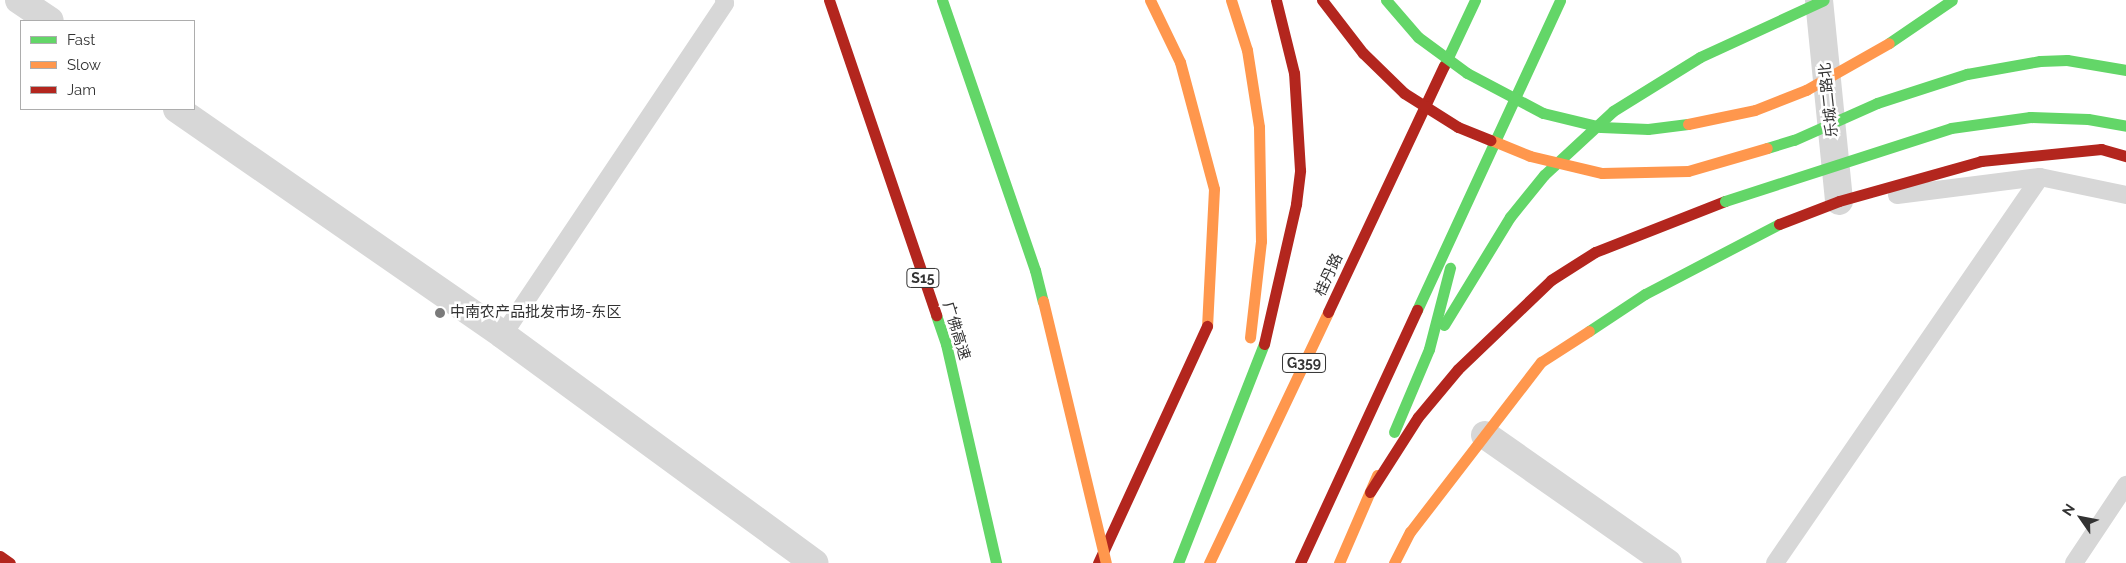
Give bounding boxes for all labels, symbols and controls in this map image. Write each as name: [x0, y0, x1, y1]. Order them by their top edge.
legend: [20, 20, 195, 110]
text: Fast: [67, 31, 95, 49]
text: Slow: [67, 56, 101, 74]
street label: 乐城二路北: [1816, 62, 1842, 138]
text: Jam: [67, 81, 96, 99]
street label: 桂丹路: [1311, 251, 1347, 299]
road number: S15: [906, 266, 940, 290]
street label: 广佛高速: [939, 300, 973, 362]
place label: 中南农产品批发市场-东区: [450, 304, 621, 322]
marker: 中南农产品批发市场-东区: [434, 307, 446, 319]
road number: G359: [1282, 352, 1326, 374]
north arrow: [2056, 493, 2106, 543]
text: N: [2059, 501, 2078, 519]

